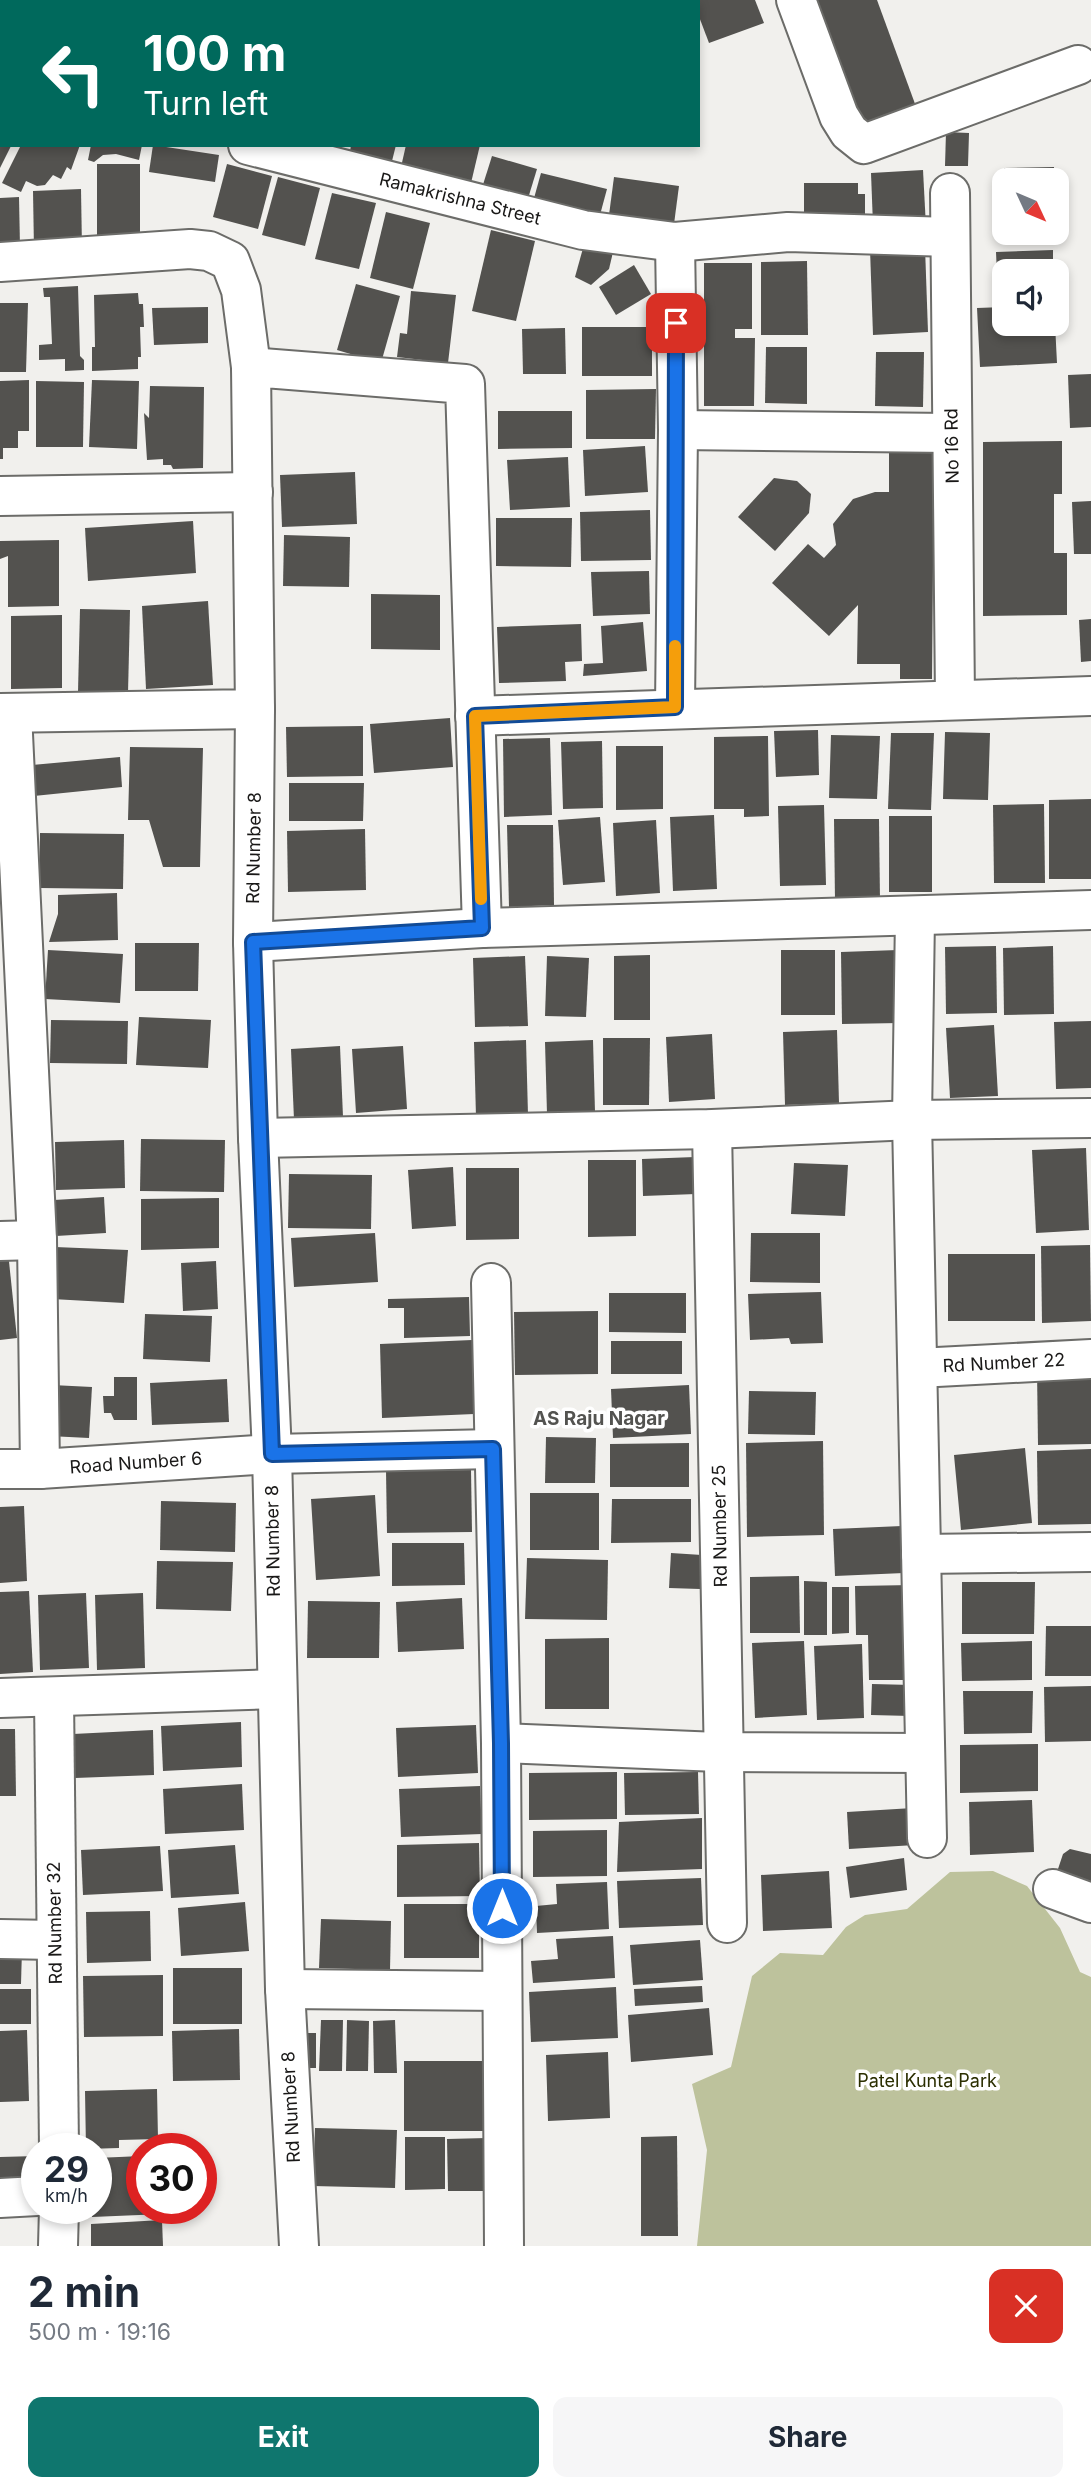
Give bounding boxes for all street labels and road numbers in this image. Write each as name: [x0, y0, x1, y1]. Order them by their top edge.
street label: Ramakrishna Street: [377, 168, 543, 229]
street label: No 16 Rd: [940, 408, 963, 484]
street label: Rd Number 8: [242, 792, 265, 904]
street label: Rd Number 22: [942, 1349, 1066, 1376]
street label: Road Number 6: [69, 1447, 203, 1478]
street label: Rd Number 25: [708, 1465, 731, 1588]
street label: Rd Number 8: [261, 1485, 284, 1597]
street label: Rd Number 32: [43, 1861, 66, 1985]
street label: Rd Number 8: [277, 2051, 304, 2163]

